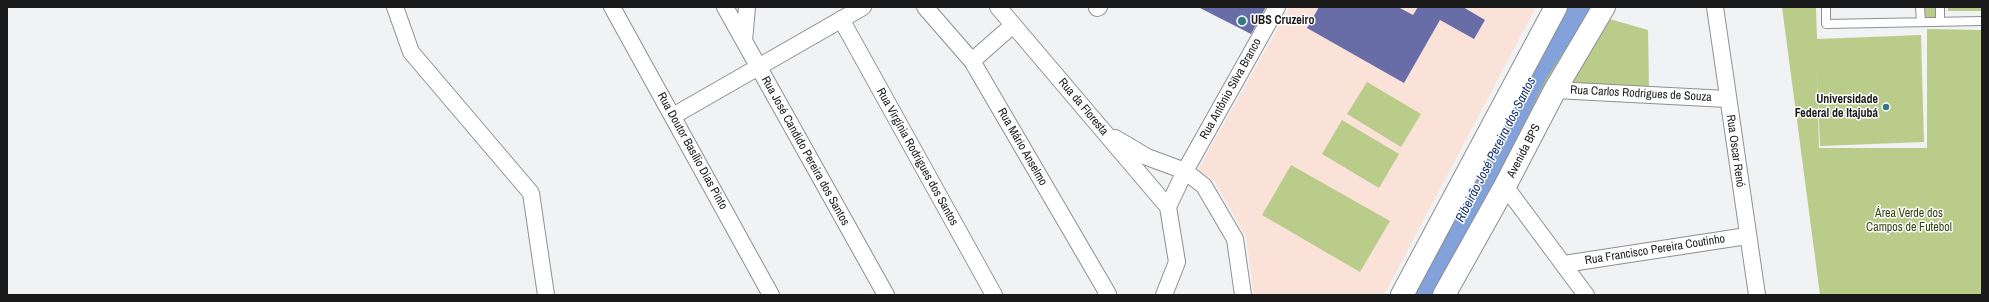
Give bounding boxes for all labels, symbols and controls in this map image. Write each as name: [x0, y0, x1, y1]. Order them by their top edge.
place label: UBS Cruzeiro: [1251, 14, 1314, 28]
marker: UBS Cruzeiro: [1236, 15, 1248, 27]
street label: Rua Antônio Silva Branco: [1197, 36, 1265, 142]
street label: Rua José Candido Pereira dos Santos: [758, 74, 852, 228]
water label: Ribeirão José Pereira dos Santos: [1453, 75, 1539, 225]
street label: Rua da Floresta: [1055, 76, 1111, 138]
street label: Rua Carlos Rodrigues de Souza: [1570, 83, 1712, 105]
street label: Rua Virgínia Rodrigues dos Santos: [873, 86, 961, 228]
street label: Rua Doutor Basílio Dias Pinto: [654, 90, 730, 212]
place label: Universidade Federal de Itajubá: [1795, 93, 1878, 121]
marker: Universidade Federal de Itajubá: [1881, 102, 1891, 112]
street label: Rua Mário Anselmo: [994, 106, 1050, 188]
street label: Rua Oscar Renó: [1723, 114, 1747, 188]
street label: Avenida BPS: [1504, 122, 1544, 180]
park label: Área Verde dos Campos de Futebol: [1866, 207, 1952, 235]
street label: Rua Francisco Pereira Coutinho: [1584, 232, 1726, 268]

